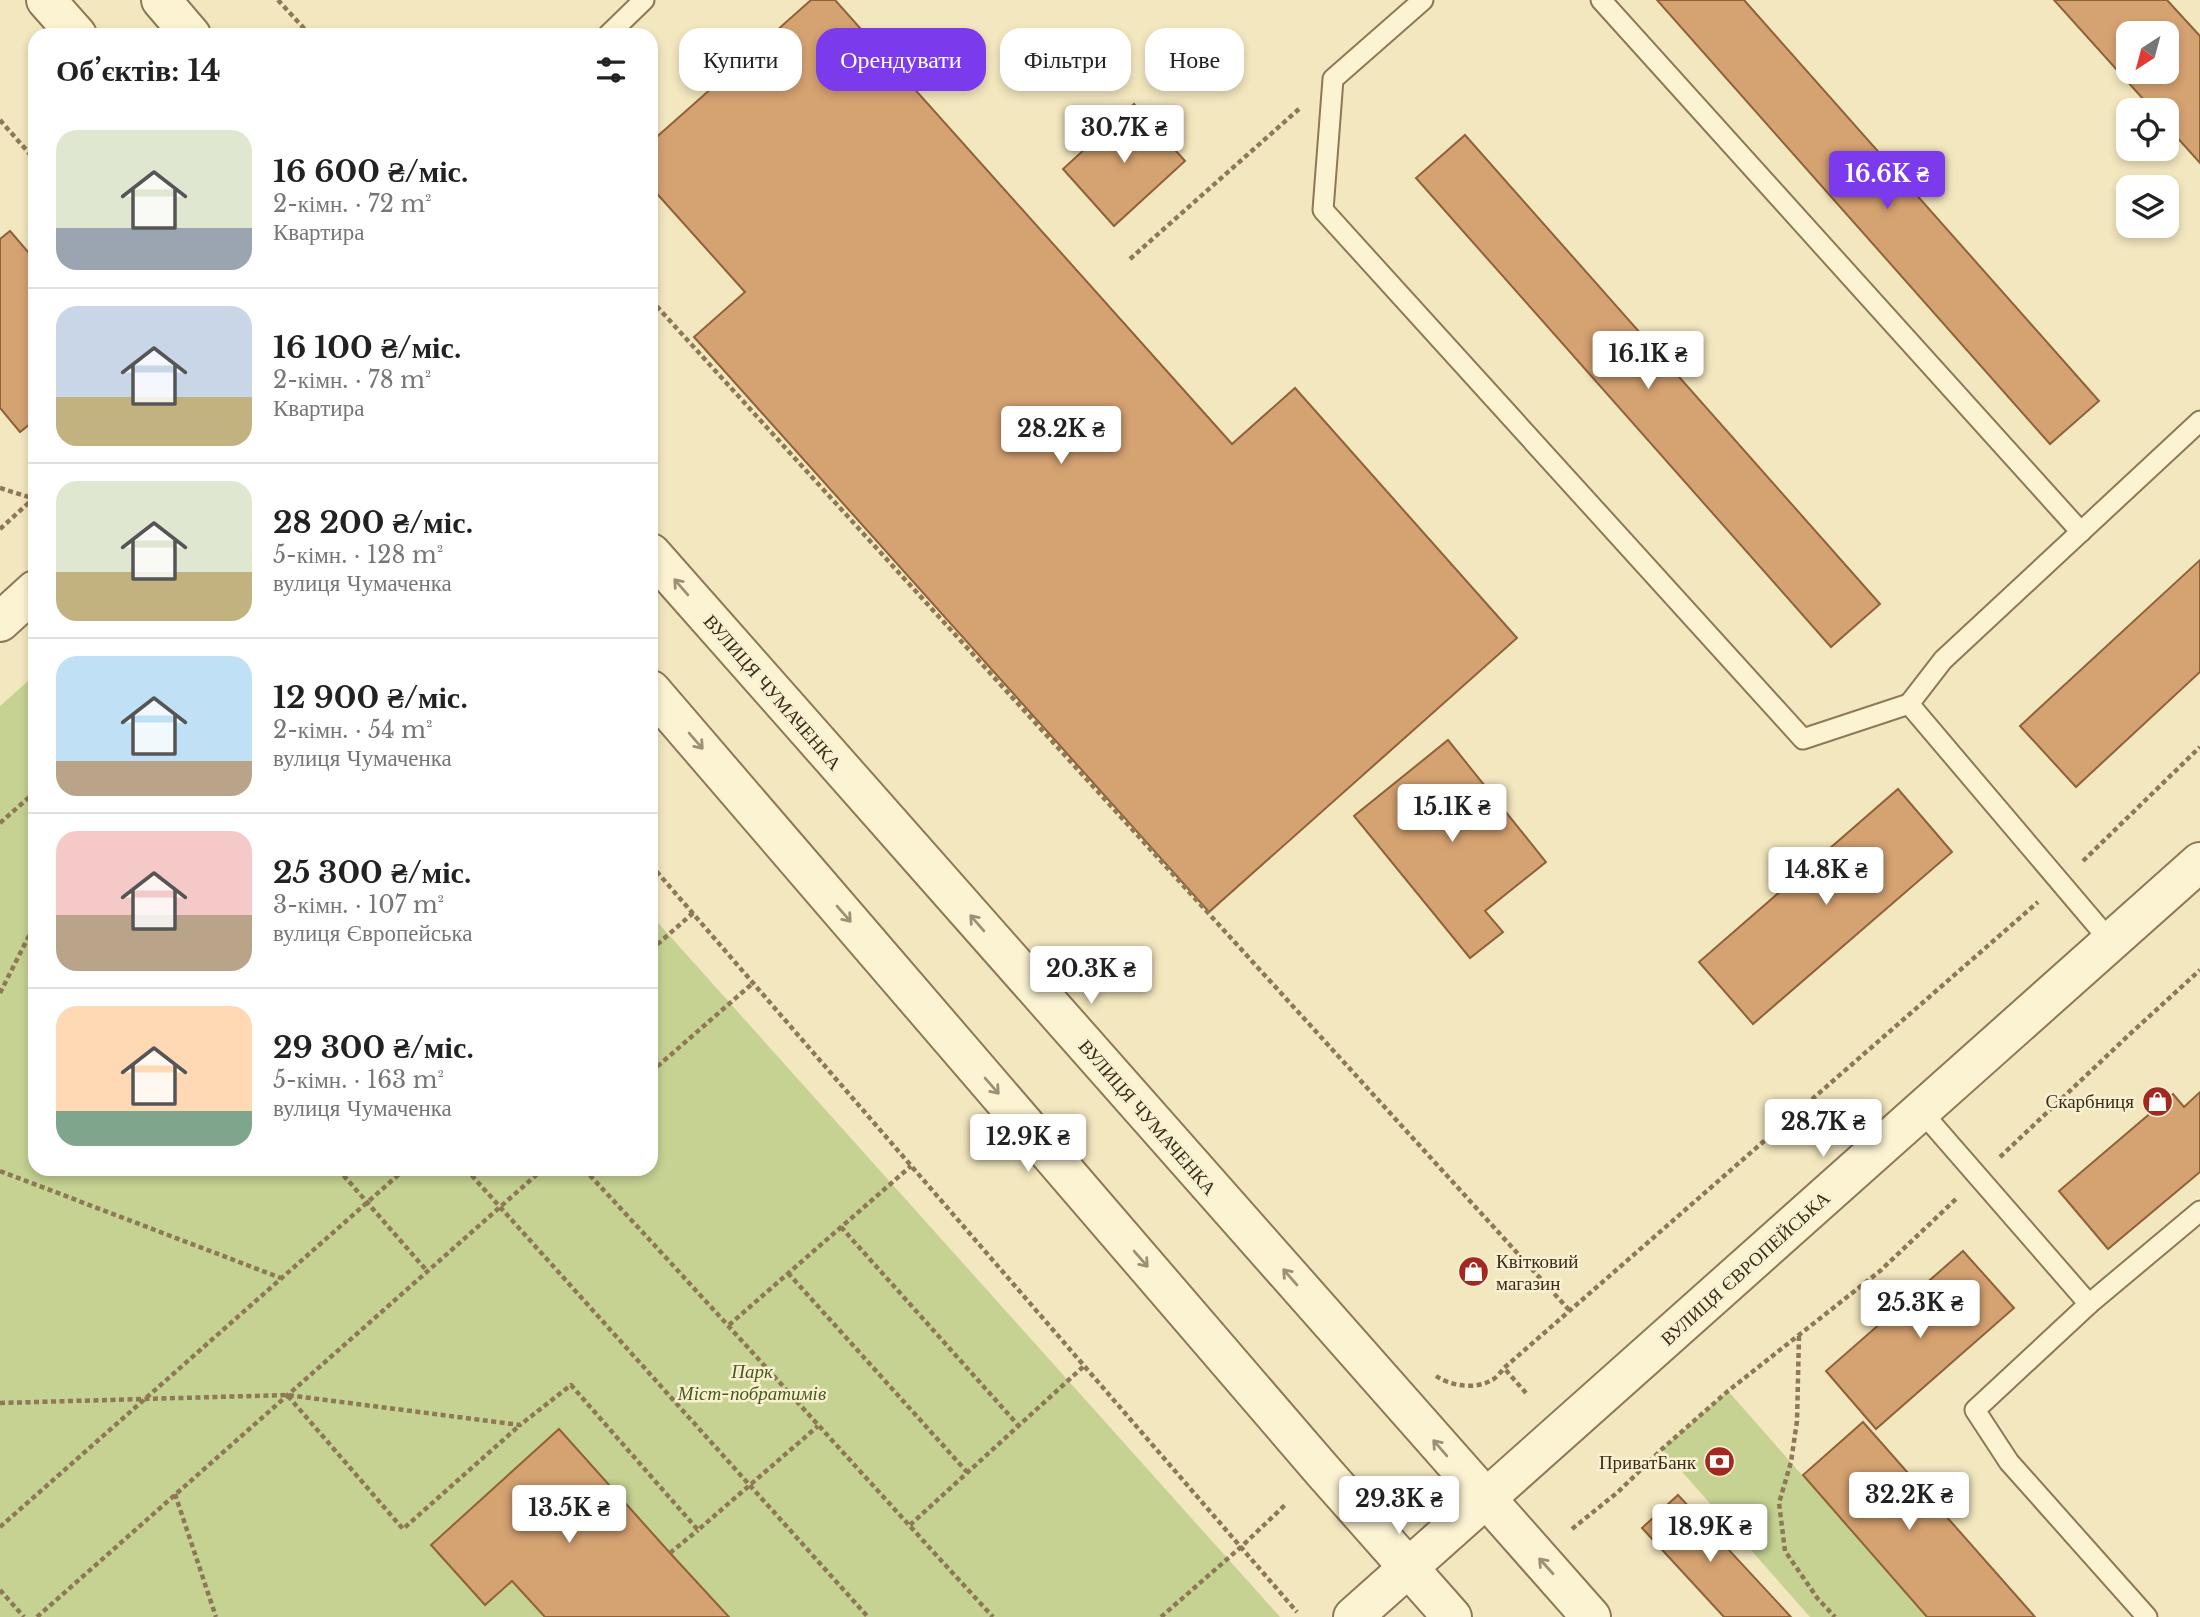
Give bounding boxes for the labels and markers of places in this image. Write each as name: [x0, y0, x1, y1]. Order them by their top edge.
pin: 30.7K ₴: [1059, 106, 1189, 165]
pin: 16.6K ₴: [1822, 152, 1952, 211]
pin: 16.1K ₴: [1583, 332, 1713, 391]
pin: 28.2K ₴: [996, 406, 1126, 466]
pin: 15.1K ₴: [1387, 784, 1517, 844]
pin: 14.8K ₴: [1761, 848, 1891, 907]
pin: 20.3K ₴: [1026, 946, 1156, 1006]
shop icon: Скарбниця: [2140, 1084, 2174, 1118]
place label: Скарбниця: [2046, 1090, 2134, 1113]
pin: 28.7K ₴: [1758, 1100, 1888, 1159]
pin: 12.9K ₴: [963, 1114, 1093, 1174]
place label: Квітковий магазин: [1496, 1250, 1578, 1295]
shop icon: Квітковий магазин: [1456, 1255, 1490, 1289]
pin: 25.3K ₴: [1855, 1280, 1985, 1340]
bank icon: ПриватБанк: [1702, 1445, 1736, 1479]
place label: ПриватБанк: [1599, 1451, 1697, 1474]
pin: 32.2K ₴: [1844, 1472, 1974, 1532]
pin: 29.3K ₴: [1334, 1476, 1464, 1536]
pin: 13.5K ₴: [504, 1486, 634, 1545]
pin: 18.9K ₴: [1645, 1504, 1775, 1564]

